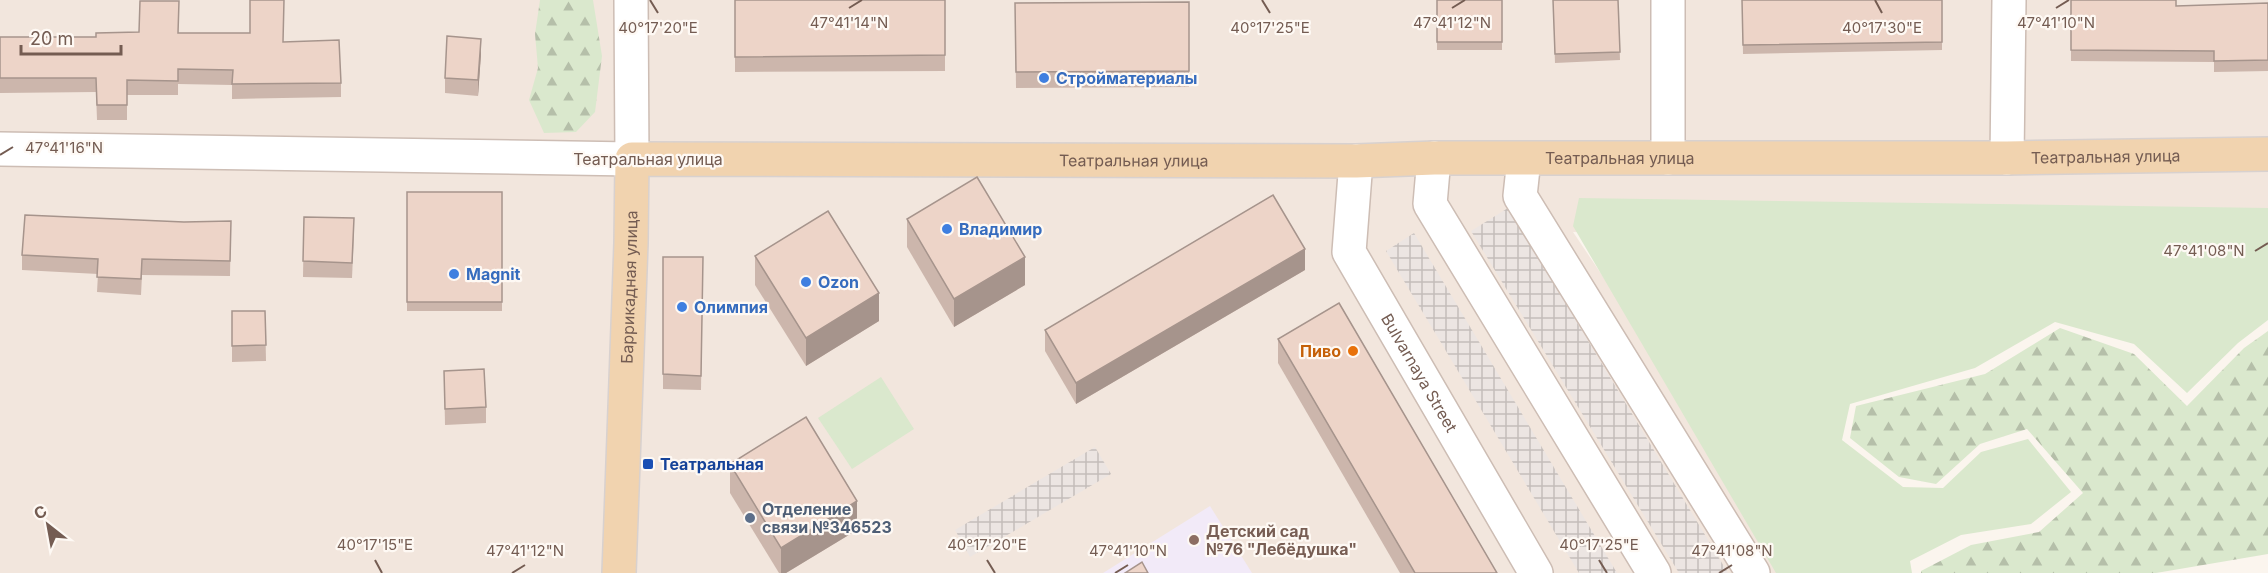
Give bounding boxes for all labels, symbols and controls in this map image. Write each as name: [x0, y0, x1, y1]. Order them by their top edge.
text: 47°41'14"N: [810, 13, 888, 32]
text: 47°41'12"N: [1413, 13, 1491, 32]
text: 47°41'10"N: [2017, 13, 2095, 32]
scale bar: [21, 18, 122, 56]
text: 40°17'20"E: [618, 18, 698, 37]
text: 40°17'25"E: [1230, 18, 1310, 37]
text: 40°17'30"E: [1842, 18, 1922, 37]
text: 20 m: [30, 28, 73, 49]
place label: Стройматериалы: [1056, 68, 1197, 88]
marker: Стройматериалы: [1037, 71, 1051, 85]
text: 47°41'16"N: [25, 138, 103, 157]
street label: Театральная улица: [2031, 145, 2181, 168]
street label: Театральная улица: [1545, 148, 1695, 168]
street label: Театральная улица: [573, 149, 723, 169]
street label: Театральная улица: [1059, 150, 1209, 171]
street label: Баррикадная улица: [617, 210, 641, 364]
place label: Владимир: [959, 219, 1042, 239]
marker: Владимир: [940, 222, 954, 236]
text: 47°41'08"N: [2163, 241, 2245, 260]
place label: Magnit: [466, 264, 521, 284]
marker: Magnit: [447, 267, 461, 281]
place label: Ozon: [818, 272, 859, 292]
marker: Ozon: [799, 275, 813, 289]
place label: Олимпия: [694, 297, 768, 317]
marker: Олимпия: [675, 300, 689, 314]
street label: Bulvarnaya Street: [1377, 310, 1462, 436]
place label: Пиво: [1300, 341, 1341, 361]
marker: Пиво: [1346, 344, 1360, 358]
place label: Театральная: [660, 454, 764, 474]
marker: Театральная: [641, 457, 655, 471]
north arrow: [18, 495, 78, 555]
place label: Отделение связи №346523: [762, 499, 892, 537]
text: С: [30, 500, 51, 524]
marker: Отделение связи №346523: [743, 511, 757, 525]
place label: Детский сад №76 "Лебёдушка": [1206, 521, 1357, 559]
marker: Детский сад №76 "Лебёдушка": [1187, 533, 1201, 547]
text: 40°17'15"E: [337, 535, 413, 554]
text: 40°17'20"E: [947, 535, 1027, 554]
text: 40°17'25"E: [1559, 535, 1639, 554]
text: 47°41'12"N: [486, 541, 564, 560]
text: 47°41'10"N: [1089, 541, 1167, 560]
text: 47°41'08"N: [1691, 541, 1773, 560]

